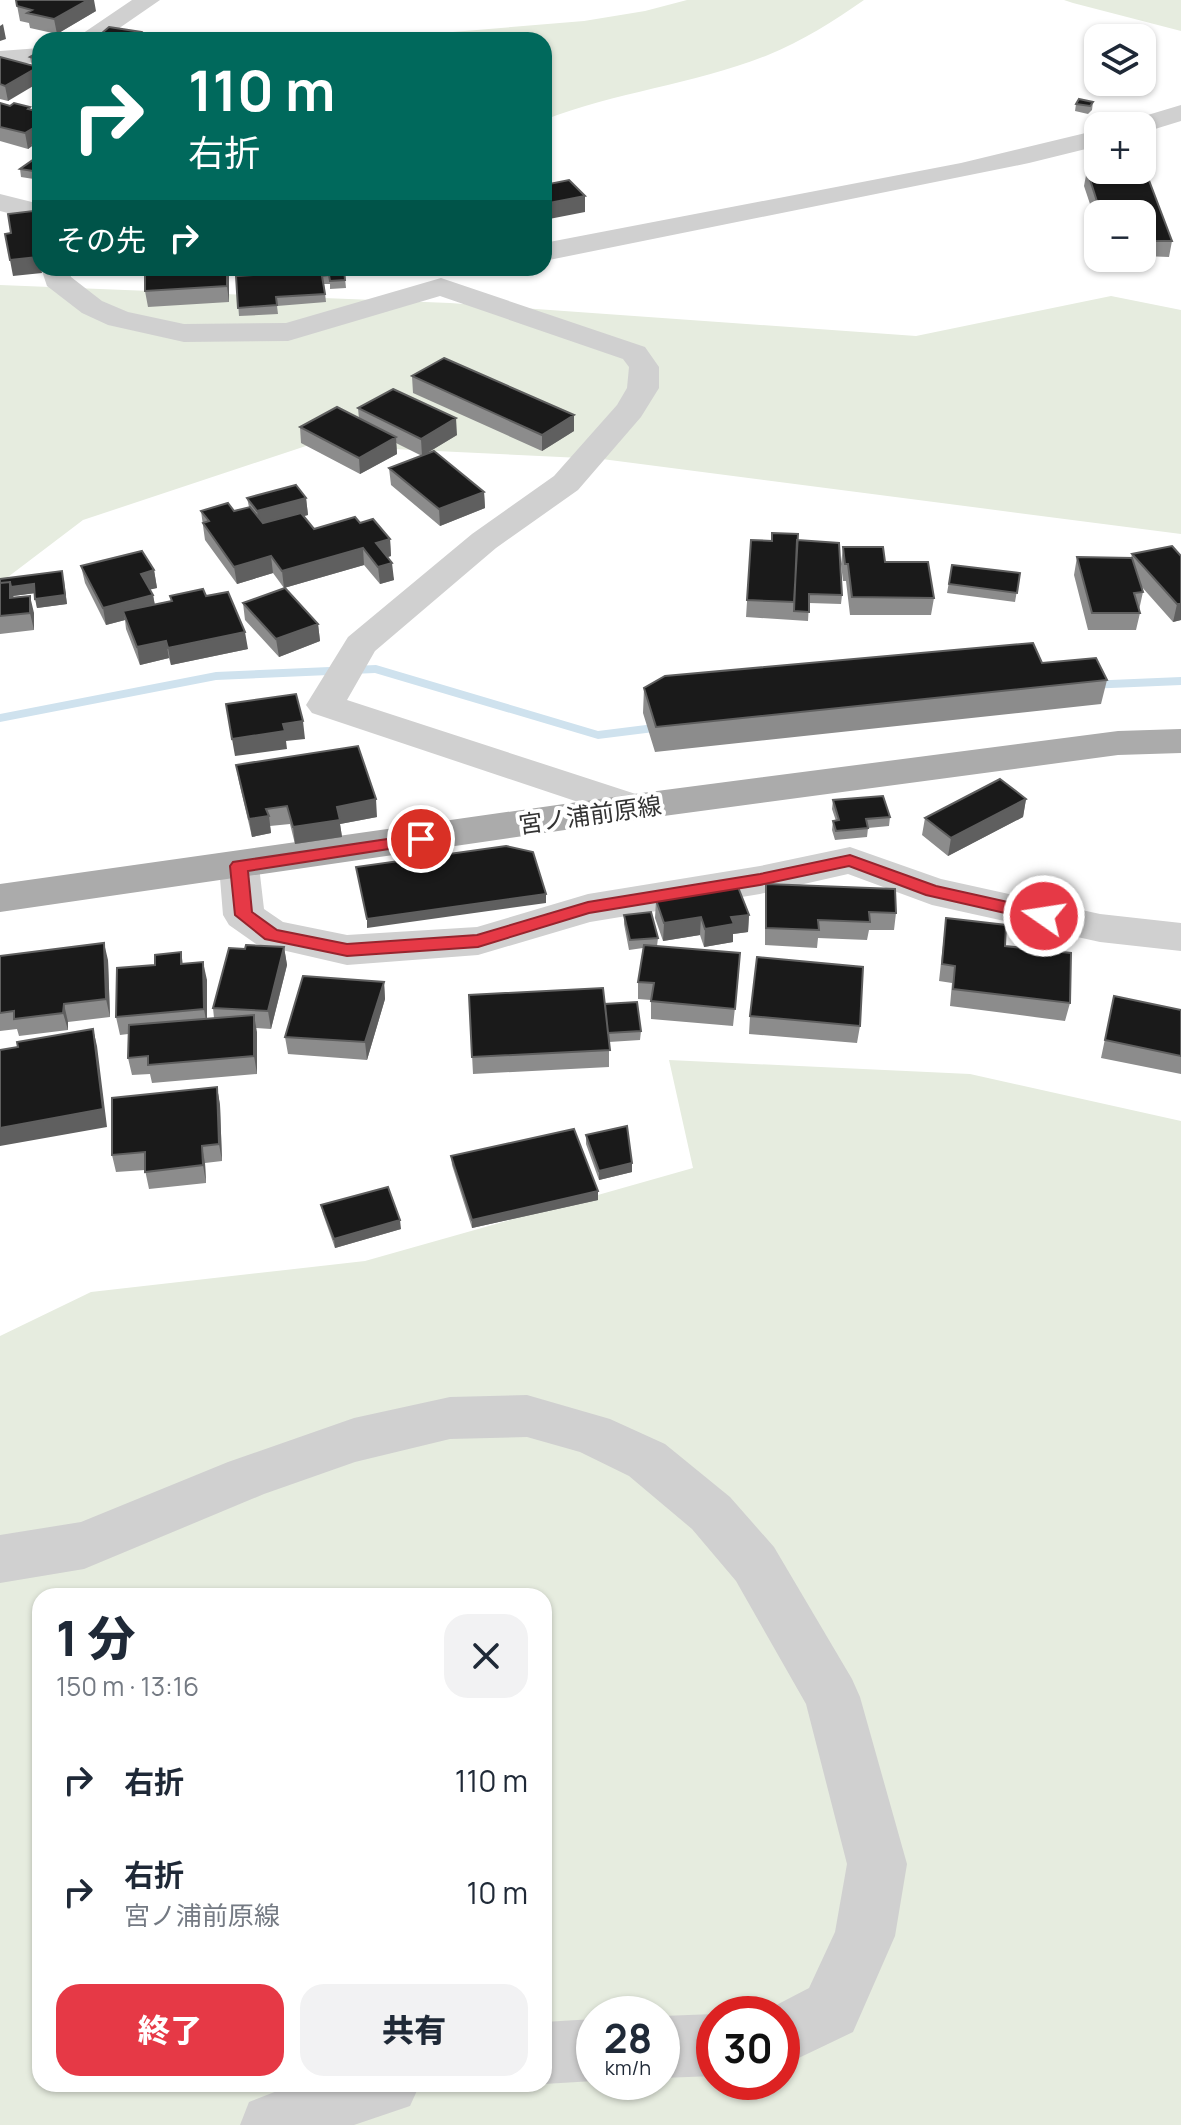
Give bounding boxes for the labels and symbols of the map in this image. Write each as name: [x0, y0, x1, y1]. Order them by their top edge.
street label: 宮ノ浦前原線: [516, 788, 664, 840]
pin: [387, 805, 455, 873]
position arrow: [1002, 874, 1086, 958]
speed limit sign: 30: [696, 1996, 800, 2100]

